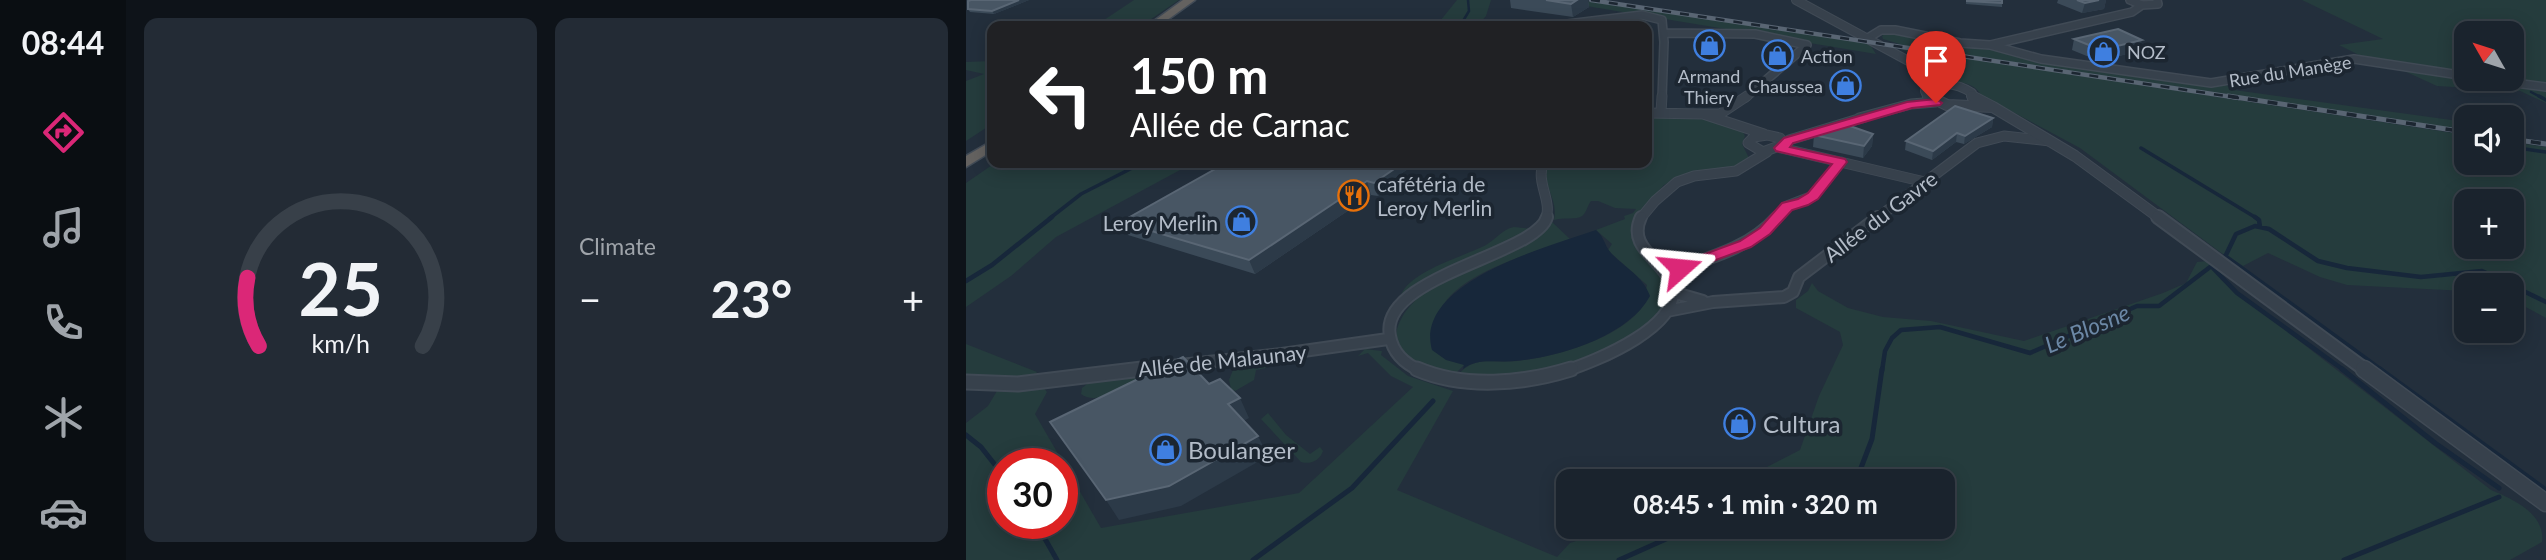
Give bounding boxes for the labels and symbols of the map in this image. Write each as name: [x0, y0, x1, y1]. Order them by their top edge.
north arrow: [2454, 21, 2524, 91]
shop icon: Armand Thiery: [1692, 28, 1726, 62]
pin: [1906, 31, 1966, 103]
shop icon: NOZ: [2087, 35, 2121, 69]
shop icon: Action: [1761, 39, 1795, 73]
place label: NOZ: [2127, 41, 2166, 63]
place label: Action: [1801, 45, 1853, 67]
street label: Rue du Manège: [2227, 50, 2353, 92]
place label: Armand Thiery: [1678, 65, 1740, 108]
shop icon: Chaussea: [1829, 69, 1863, 103]
place label: Chaussea: [1748, 75, 1823, 97]
street label: Allée du Gavre: [1819, 165, 1941, 267]
place label: cafétéria de Leroy Merlin: [1377, 171, 1492, 220]
restaurant icon: cafétéria de Leroy Merlin: [1337, 178, 1371, 212]
shop icon: Leroy Merlin: [1224, 205, 1258, 239]
place label: Leroy Merlin: [1103, 210, 1218, 235]
position arrow: [1643, 231, 1717, 305]
water label: Le Blosne: [2040, 298, 2134, 358]
street label: Allée de Malaunay: [1137, 339, 1308, 381]
shop icon: Cultura: [1723, 406, 1757, 440]
place label: Cultura: [1763, 409, 1840, 438]
shop icon: Boulanger: [1148, 432, 1182, 466]
place label: Boulanger: [1188, 435, 1295, 464]
speed limit sign: 30: [987, 448, 1078, 539]

